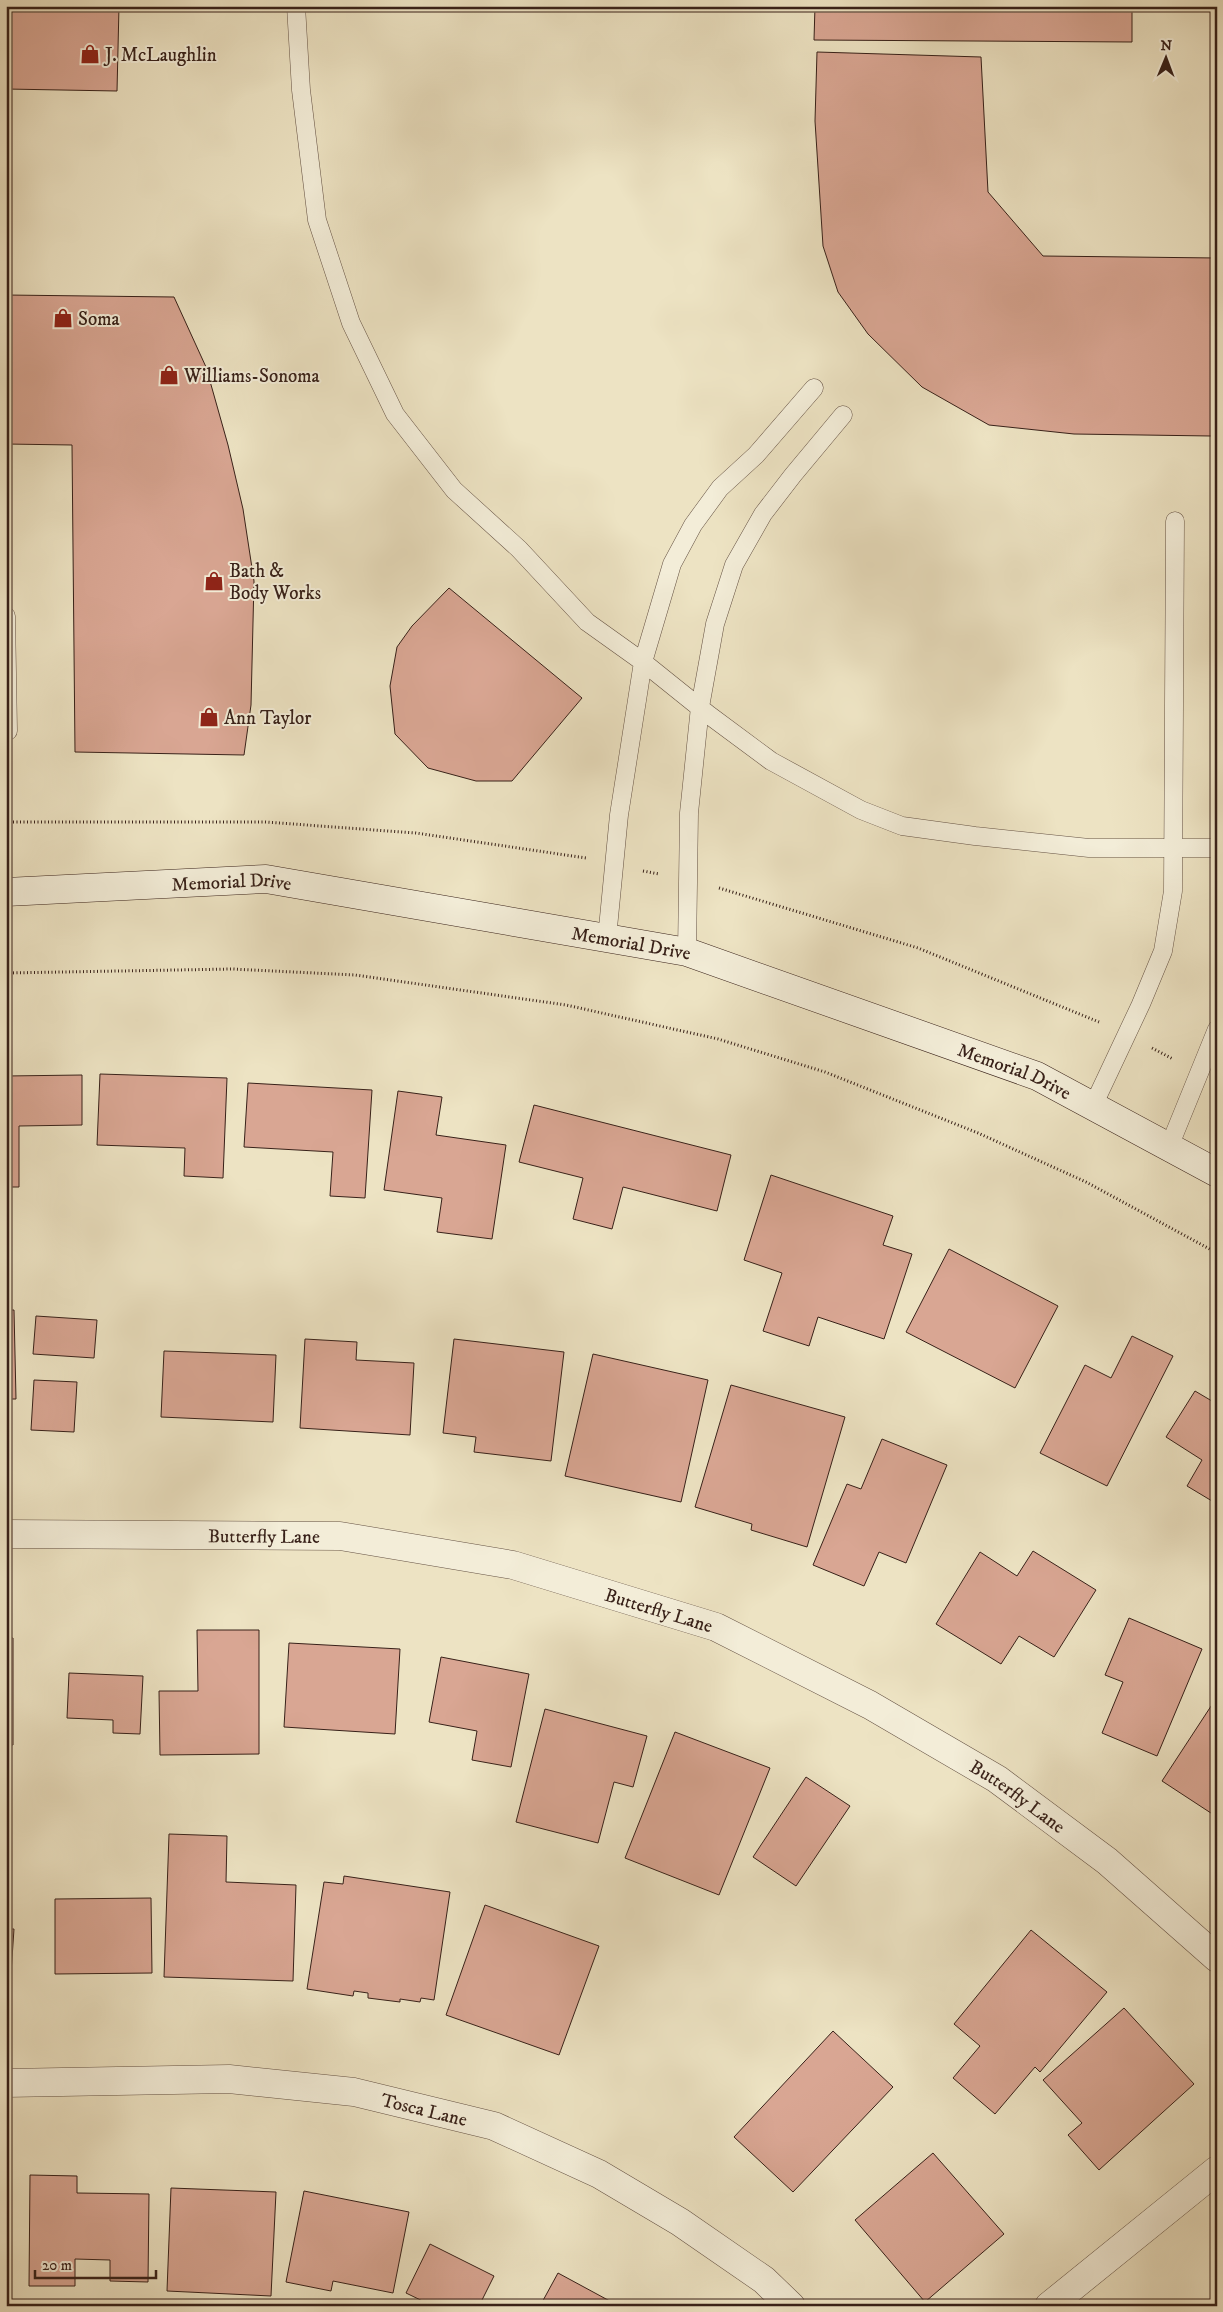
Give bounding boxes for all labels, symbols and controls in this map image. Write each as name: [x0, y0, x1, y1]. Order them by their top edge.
north arrow: [1140, 32, 1190, 82]
text: N: [1160, 37, 1173, 55]
shop icon: J. McLaughlin: [79, 43, 101, 65]
place label: J. McLaughlin: [103, 44, 217, 67]
shop icon: Soma: [52, 307, 74, 329]
place label: Soma: [78, 308, 120, 331]
shop icon: Williams-Sonoma: [158, 364, 180, 386]
place label: Williams-Sonoma: [183, 365, 320, 388]
place label: Bath & Body Works: [229, 560, 321, 605]
shop icon: Bath & Body Works: [203, 570, 225, 592]
shop icon: Ann Taylor: [198, 706, 220, 728]
place label: Ann Taylor: [224, 707, 311, 730]
street label: Memorial Drive: [171, 869, 293, 897]
street label: Memorial Drive: [570, 922, 692, 965]
street label: Memorial Drive: [954, 1039, 1075, 1105]
street label: Butterfly Lane: [208, 1525, 320, 1549]
street label: Butterfly Lane: [602, 1584, 715, 1638]
street label: Butterfly Lane: [965, 1756, 1069, 1839]
street label: Tosca Lane: [378, 2089, 469, 2132]
scale bar: [35, 2247, 156, 2279]
text: 20 m: [42, 2256, 72, 2275]

